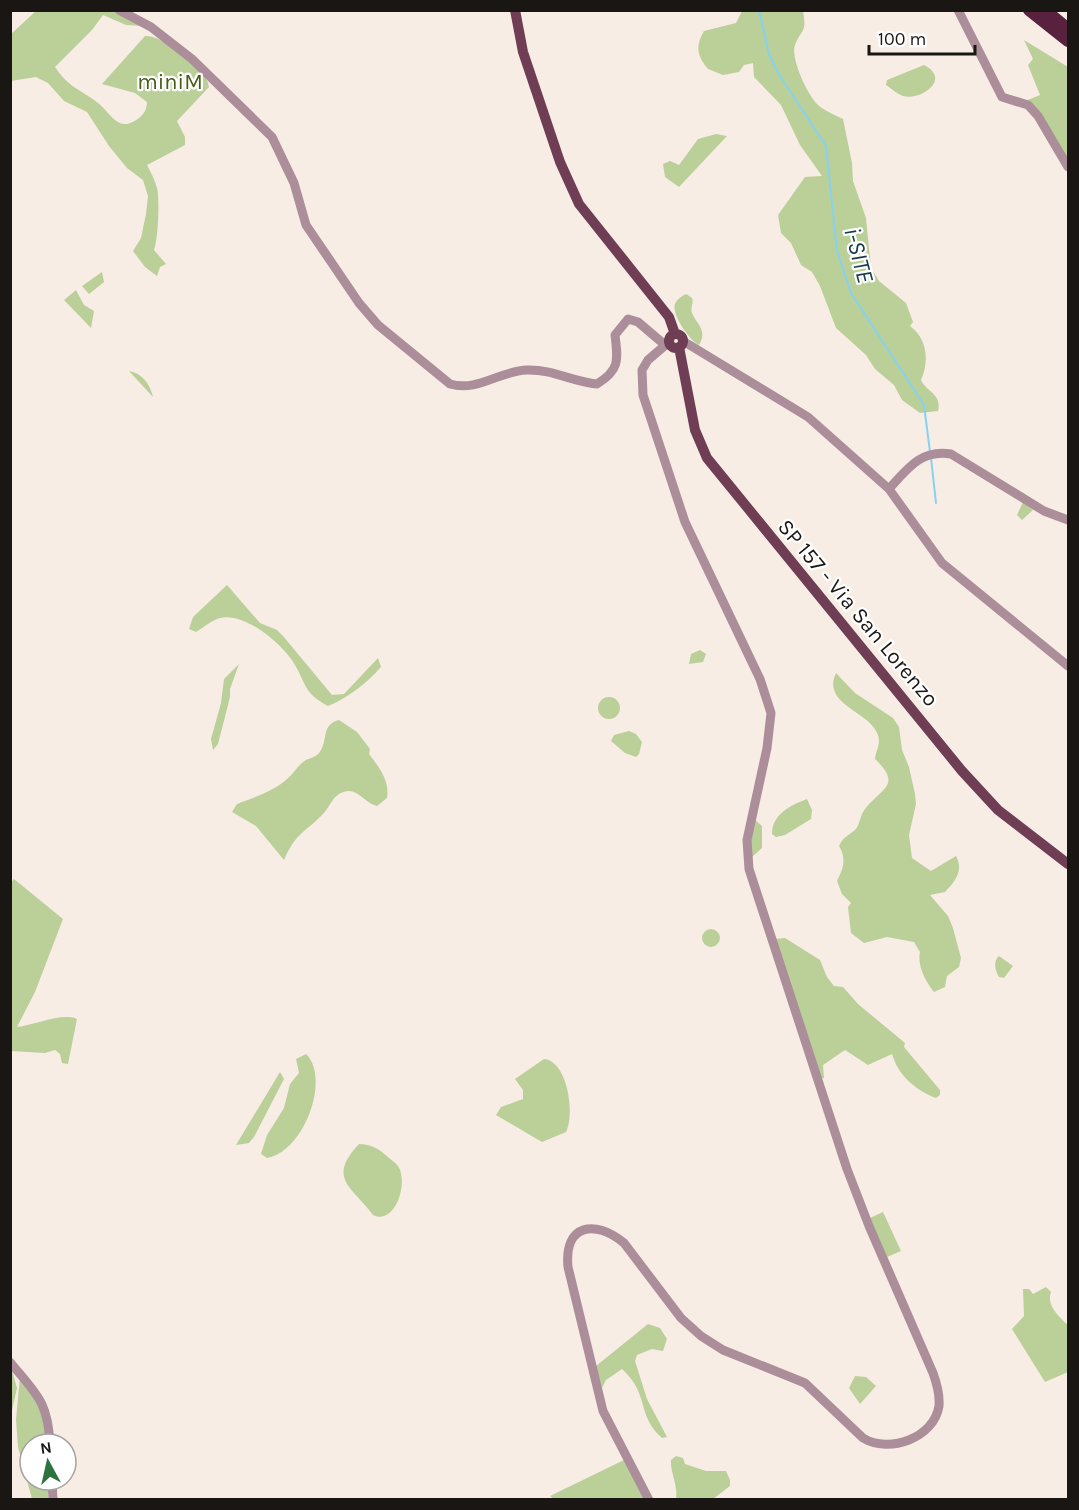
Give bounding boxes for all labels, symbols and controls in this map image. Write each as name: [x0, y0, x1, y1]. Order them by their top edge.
scale bar: [869, 18, 976, 56]
text: 100 m: [878, 28, 926, 50]
park label: miniM: [137, 69, 203, 95]
water label: i-SITE: [838, 224, 880, 286]
street label: SP 157 - Via San Lorenzo: [772, 514, 944, 712]
north arrow: [18, 1432, 78, 1492]
text: N: [39, 1437, 53, 1458]

